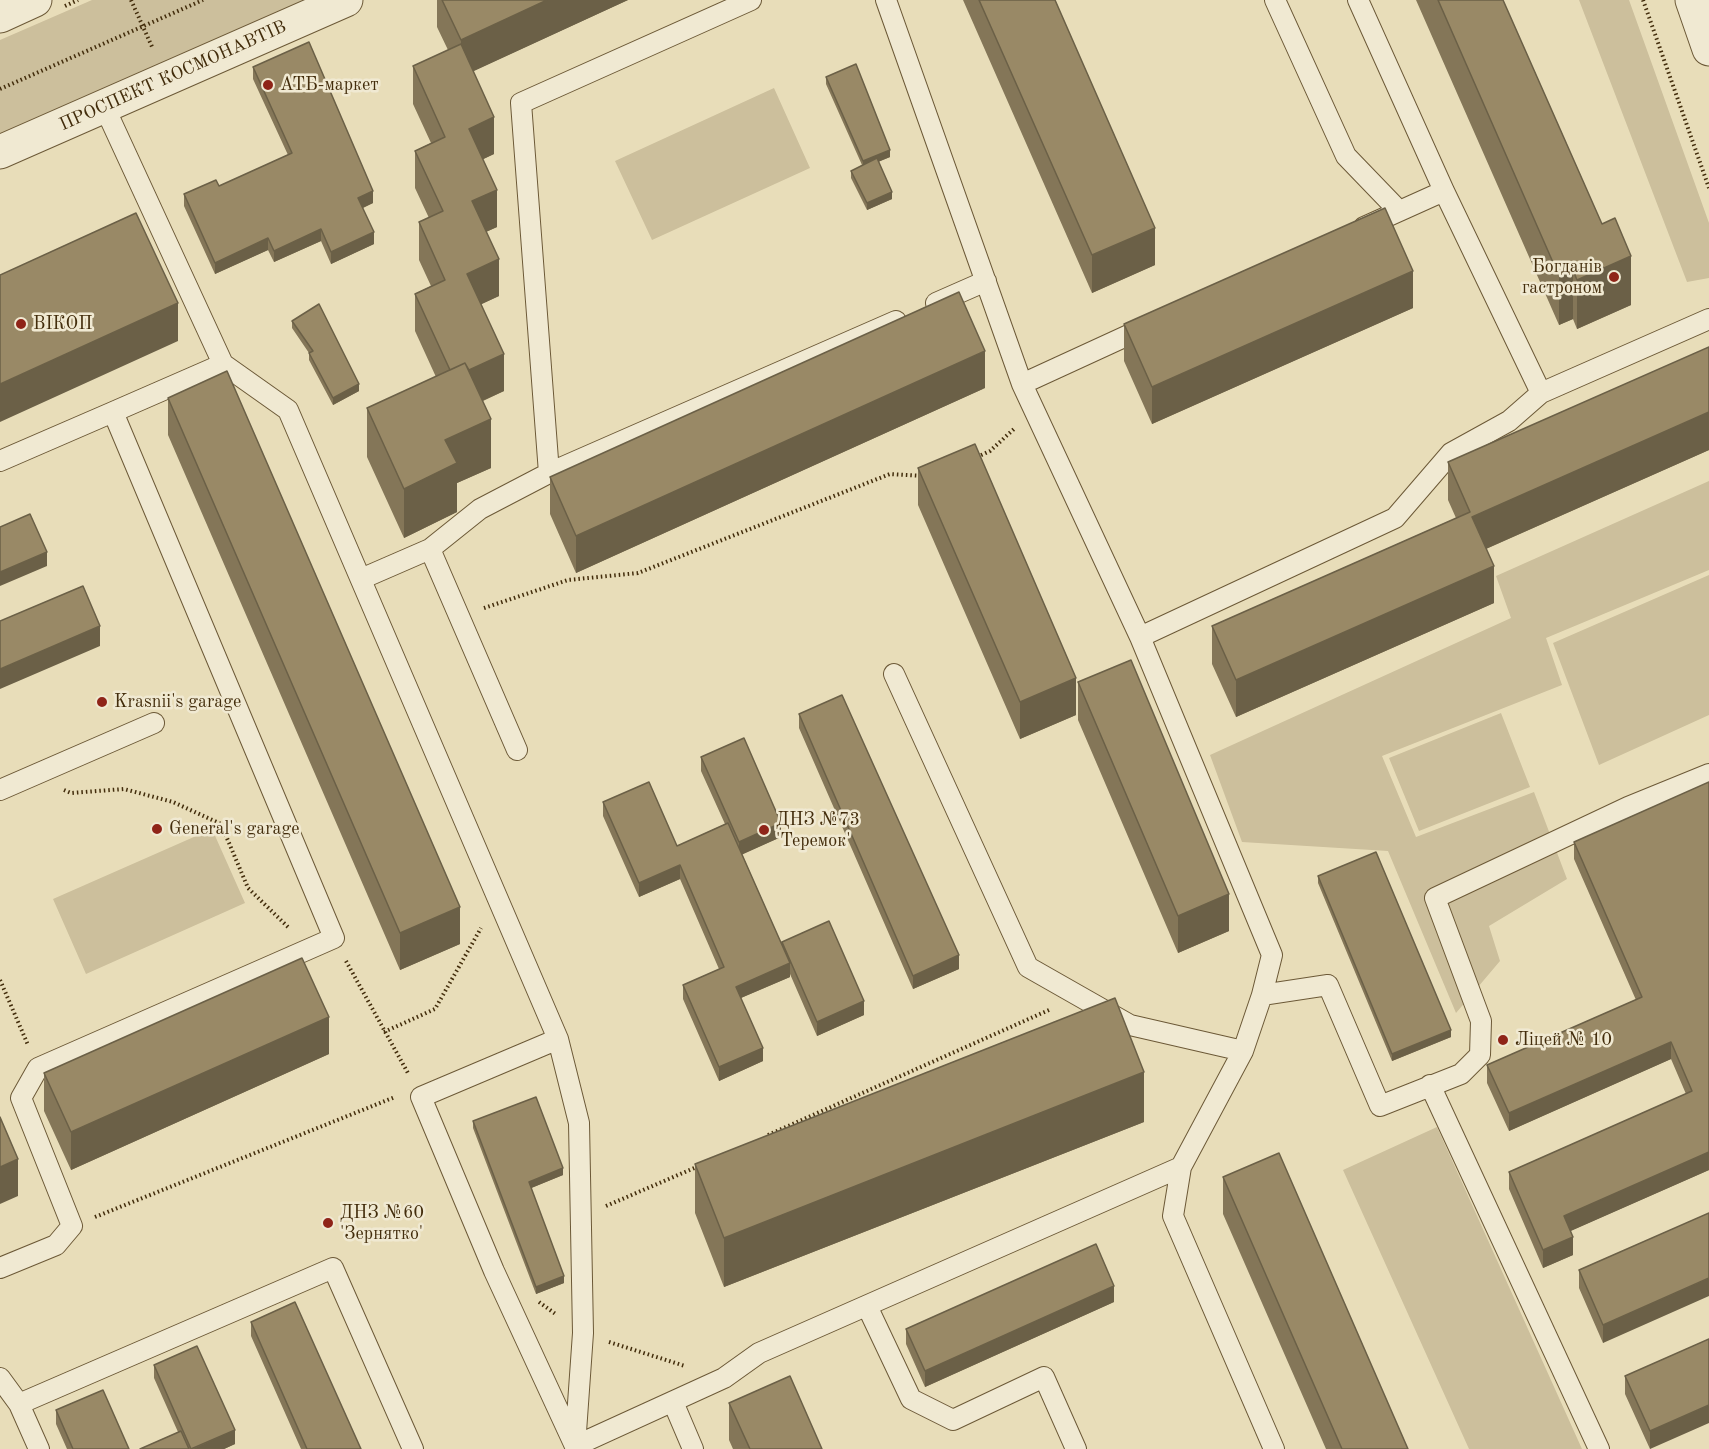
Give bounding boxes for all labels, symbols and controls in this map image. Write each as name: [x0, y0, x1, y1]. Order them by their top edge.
street label: ПРОСПЕКТ КОСМОНАВТІВ: [56, 16, 290, 136]
place label: АТБ-маркет: [280, 74, 379, 96]
marker: АТБ-маркет: [261, 78, 275, 92]
place label: Богданів гастроном: [1522, 256, 1602, 298]
marker: Богданів гастроном: [1607, 270, 1621, 284]
place label: ВІКОП: [33, 313, 92, 335]
marker: ВІКОП: [14, 317, 28, 331]
place label: Krasnii's garage: [114, 691, 241, 713]
marker: Krasnii's garage: [95, 695, 109, 709]
place label: ДНЗ №73 'Теремок': [776, 809, 860, 852]
place label: General's garage: [169, 818, 299, 840]
marker: General's garage: [150, 822, 164, 836]
marker: ДНЗ №73 'Теремок': [757, 823, 771, 837]
place label: Ліцей № 10: [1515, 1029, 1612, 1051]
marker: Ліцей № 10: [1496, 1033, 1510, 1047]
place label: ДНЗ №60 'Зернятко': [340, 1202, 424, 1244]
marker: ДНЗ №60 'Зернятко': [321, 1216, 335, 1230]

